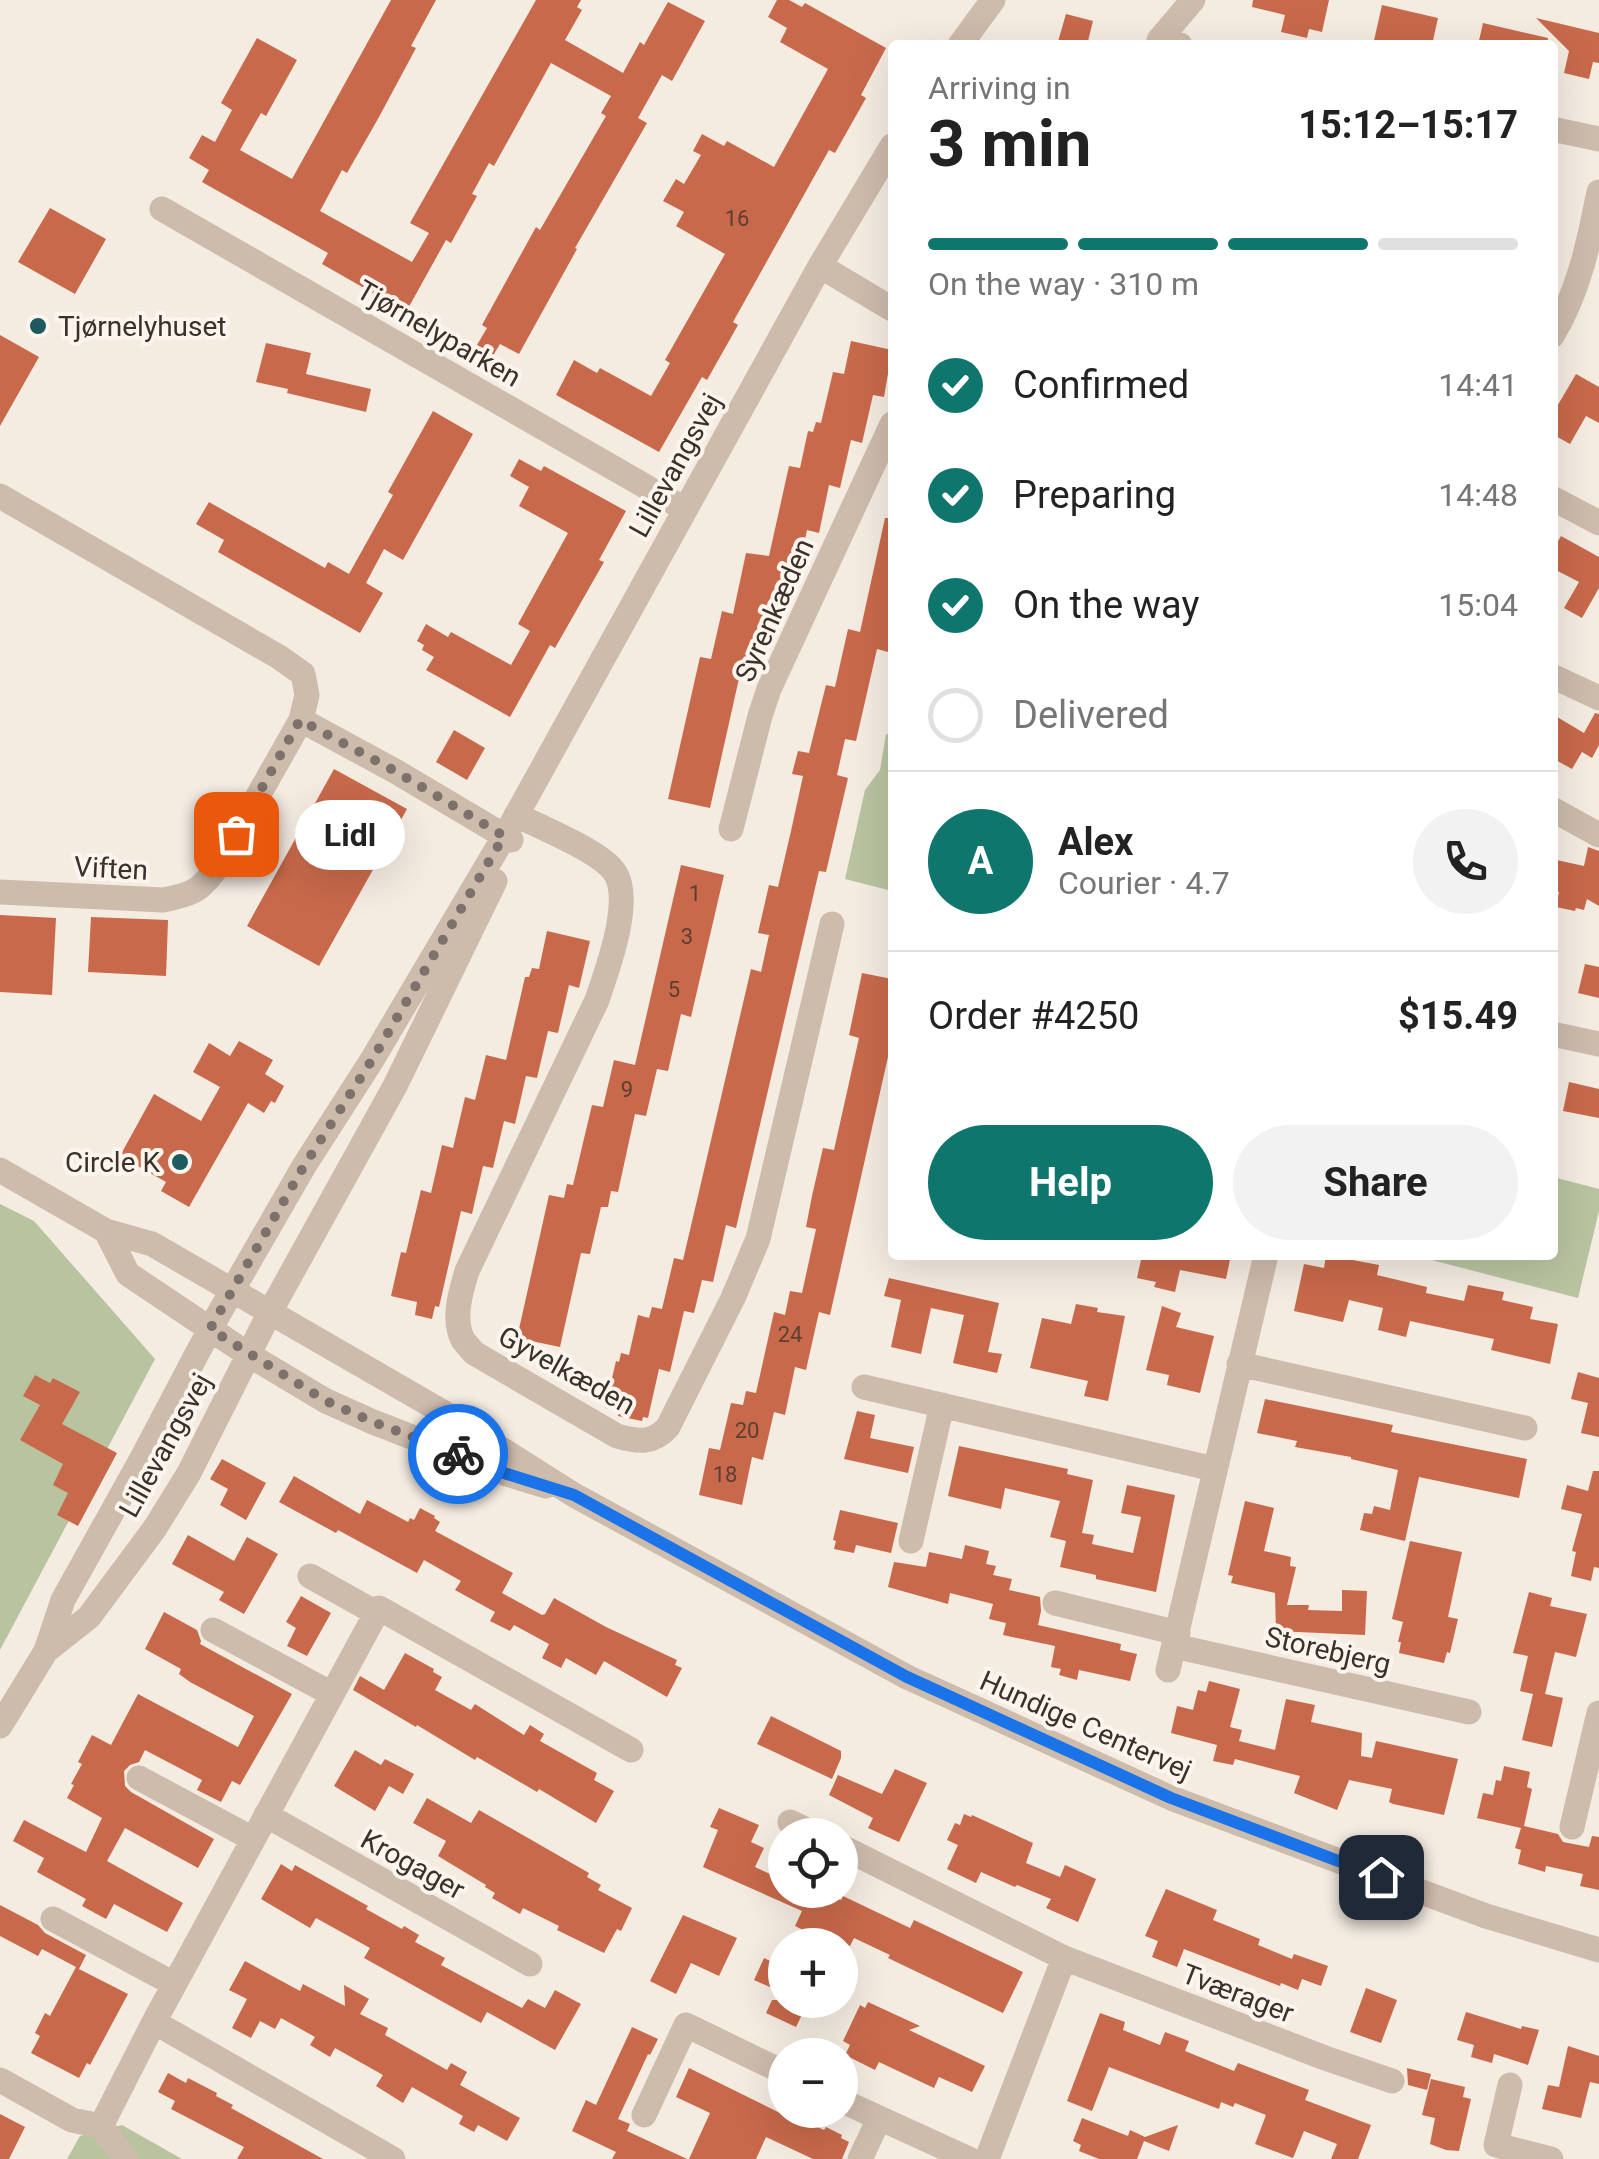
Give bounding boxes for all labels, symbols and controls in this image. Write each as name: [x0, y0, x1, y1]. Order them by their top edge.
text: Arriving in: [928, 69, 1071, 107]
text: 15:12–15:17: [1298, 103, 1518, 147]
text: 3 min: [928, 106, 1091, 182]
house number: 16: [725, 206, 749, 231]
text: On the way · 310 m: [928, 265, 1199, 303]
street label: Tjørnelyparken: [351, 273, 527, 394]
place label: Tjørnelyhuset: [58, 310, 226, 343]
marker: Tjørnelyhuset: [27, 315, 49, 337]
icon: check: [928, 358, 983, 413]
text: Confirmed: [1013, 363, 1189, 407]
text: 14:41: [1438, 366, 1518, 404]
street label: Lillevangsvej: [622, 388, 728, 543]
icon: check: [928, 468, 983, 523]
text: Preparing: [1013, 473, 1176, 517]
text: 14:48: [1438, 476, 1518, 514]
street label: Syrenkæden: [728, 533, 821, 687]
icon: check: [928, 578, 983, 633]
text: On the way: [1013, 583, 1199, 627]
text: 15:04: [1438, 586, 1518, 624]
text: Delivered: [1013, 693, 1169, 737]
pin: [194, 792, 279, 877]
callout: Lidl: [296, 799, 406, 869]
icon: bag: [209, 807, 264, 862]
button: phone: [1413, 809, 1518, 914]
text: Lidl: [324, 816, 376, 854]
text: Alex: [1058, 820, 1133, 864]
text: A: [968, 839, 993, 883]
street label: Viften: [73, 850, 149, 887]
text: Courier · 4.7: [1058, 864, 1230, 902]
house number: 1: [689, 881, 701, 906]
house number: 3: [681, 924, 693, 949]
house number: 5: [668, 977, 680, 1002]
text: Order #4250: [928, 994, 1139, 1038]
text: $15.49: [1398, 994, 1518, 1038]
house number: 9: [621, 1077, 633, 1102]
button: Help: [928, 1125, 1213, 1240]
button: Share: [1233, 1125, 1518, 1240]
place label: Circle K: [65, 1146, 160, 1179]
marker: Circle K: [169, 1151, 191, 1173]
street label: Gyvelkæden: [493, 1319, 641, 1422]
house number: 24: [778, 1322, 802, 1347]
street label: Lillevangsvej: [112, 1368, 218, 1523]
courier: [408, 1404, 508, 1504]
house number: 20: [735, 1418, 759, 1443]
icon: bike: [431, 1427, 486, 1482]
house number: 18: [713, 1462, 737, 1487]
street label: Storebjerg: [1262, 1620, 1394, 1681]
street label: Hundige Centervej: [975, 1664, 1197, 1787]
map controls: [768, 1818, 858, 2128]
button: locate: [768, 1818, 858, 1908]
street label: Krogager: [355, 1822, 471, 1907]
pin: [1339, 1835, 1424, 1920]
icon: home: [1354, 1850, 1409, 1905]
button: +: [768, 1928, 858, 2018]
street label: Tværager: [1177, 1957, 1299, 2030]
button: −: [768, 2038, 858, 2128]

